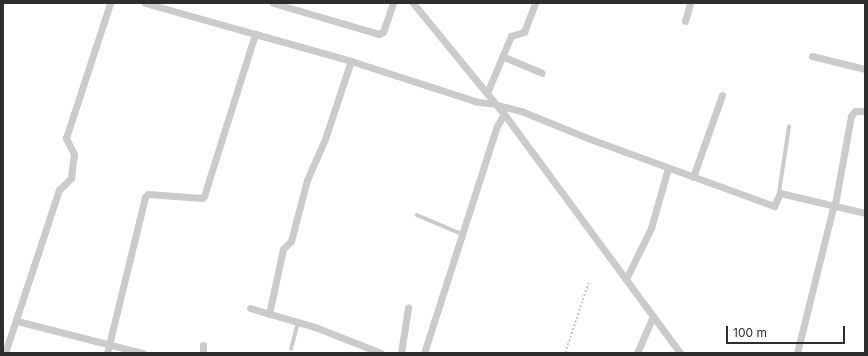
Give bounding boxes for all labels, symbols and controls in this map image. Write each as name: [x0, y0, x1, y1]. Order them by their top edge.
scale bar: [728, 318, 847, 344]
text: 100 m: [733, 325, 767, 340]

